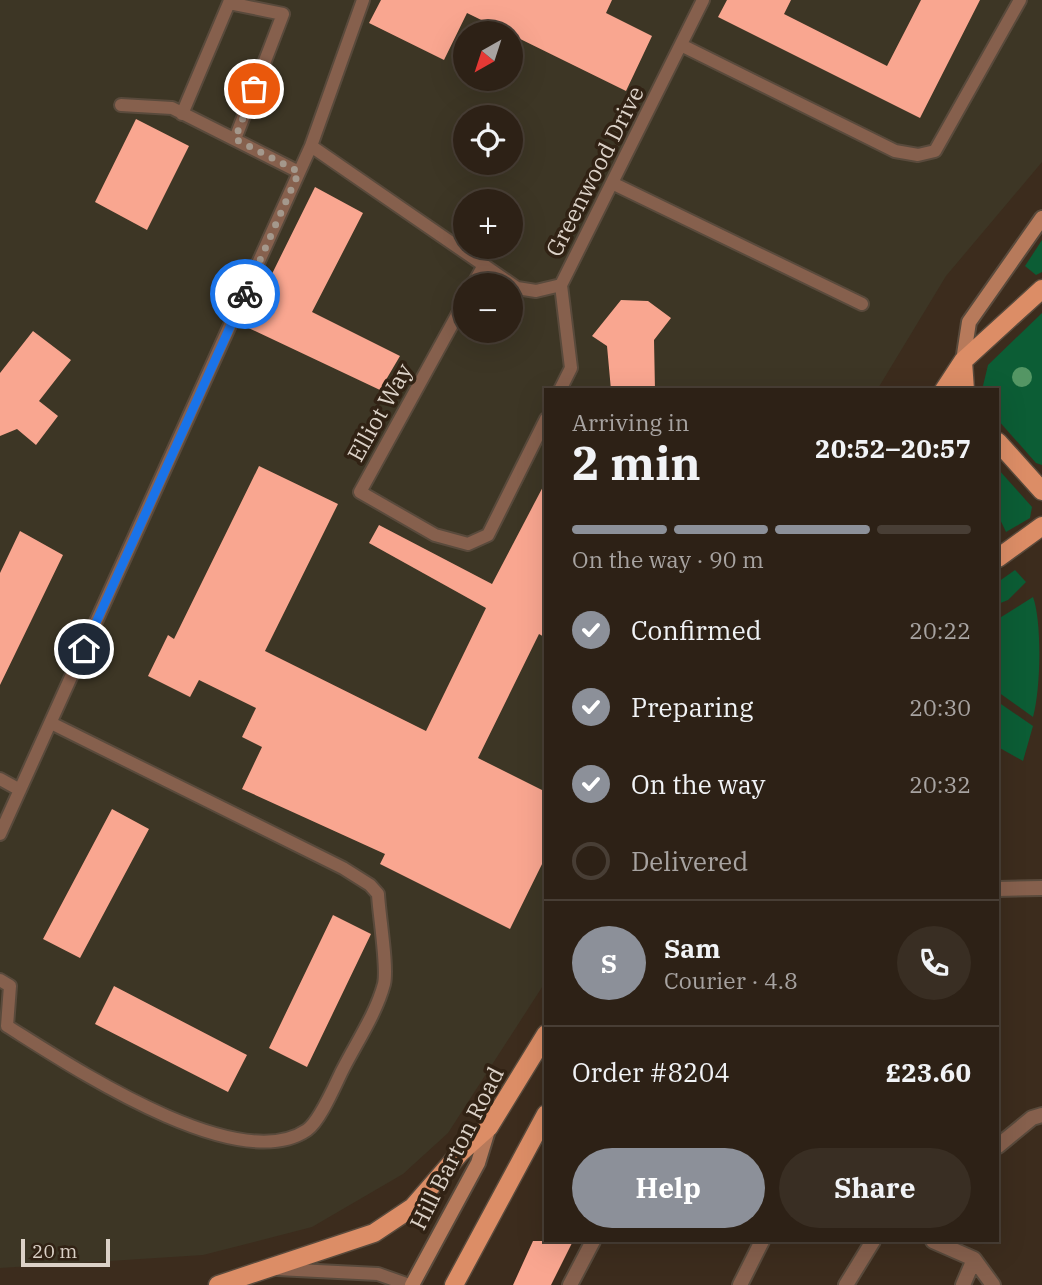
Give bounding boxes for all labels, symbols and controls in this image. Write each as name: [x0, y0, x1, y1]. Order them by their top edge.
north arrow: [453, 21, 523, 91]
map controls: [453, 21, 523, 343]
pin: [224, 59, 284, 119]
icon: bag: [235, 70, 273, 108]
street label: Greenwood Drive: [538, 81, 650, 261]
button: locate: [453, 105, 523, 175]
button: +: [453, 189, 523, 259]
courier: [210, 259, 280, 329]
button: −: [453, 273, 523, 343]
icon: bike: [226, 275, 264, 313]
street label: Elliot Way: [340, 357, 419, 466]
text: Arriving in: [572, 407, 689, 437]
text: 20:52–20:57: [815, 431, 971, 465]
text: 2 min: [572, 433, 701, 493]
text: On the way · 90 m: [572, 544, 764, 574]
icon: check: [572, 611, 610, 649]
text: Confirmed: [631, 613, 762, 647]
text: 20:22: [909, 615, 971, 645]
pin: [54, 619, 114, 679]
icon: home: [65, 630, 103, 668]
icon: check: [572, 688, 610, 726]
text: Preparing: [631, 690, 753, 724]
text: 20:30: [909, 692, 971, 722]
icon: check: [572, 765, 610, 803]
text: On the way: [631, 767, 765, 801]
text: 20:32: [909, 769, 971, 799]
text: Delivered: [631, 844, 748, 878]
button: phone: [897, 926, 971, 1000]
text: Sam: [664, 931, 720, 965]
text: S: [601, 946, 617, 980]
text: Courier · 4.8: [664, 965, 798, 995]
text: Order #8204: [572, 1055, 730, 1089]
text: £23.60: [886, 1055, 971, 1089]
street label: Hill Barton Road: [402, 1062, 510, 1234]
button: Help: [572, 1148, 765, 1228]
button: Share: [779, 1148, 971, 1228]
scale bar: [21, 1236, 110, 1268]
text: 20 m: [32, 1239, 77, 1263]

